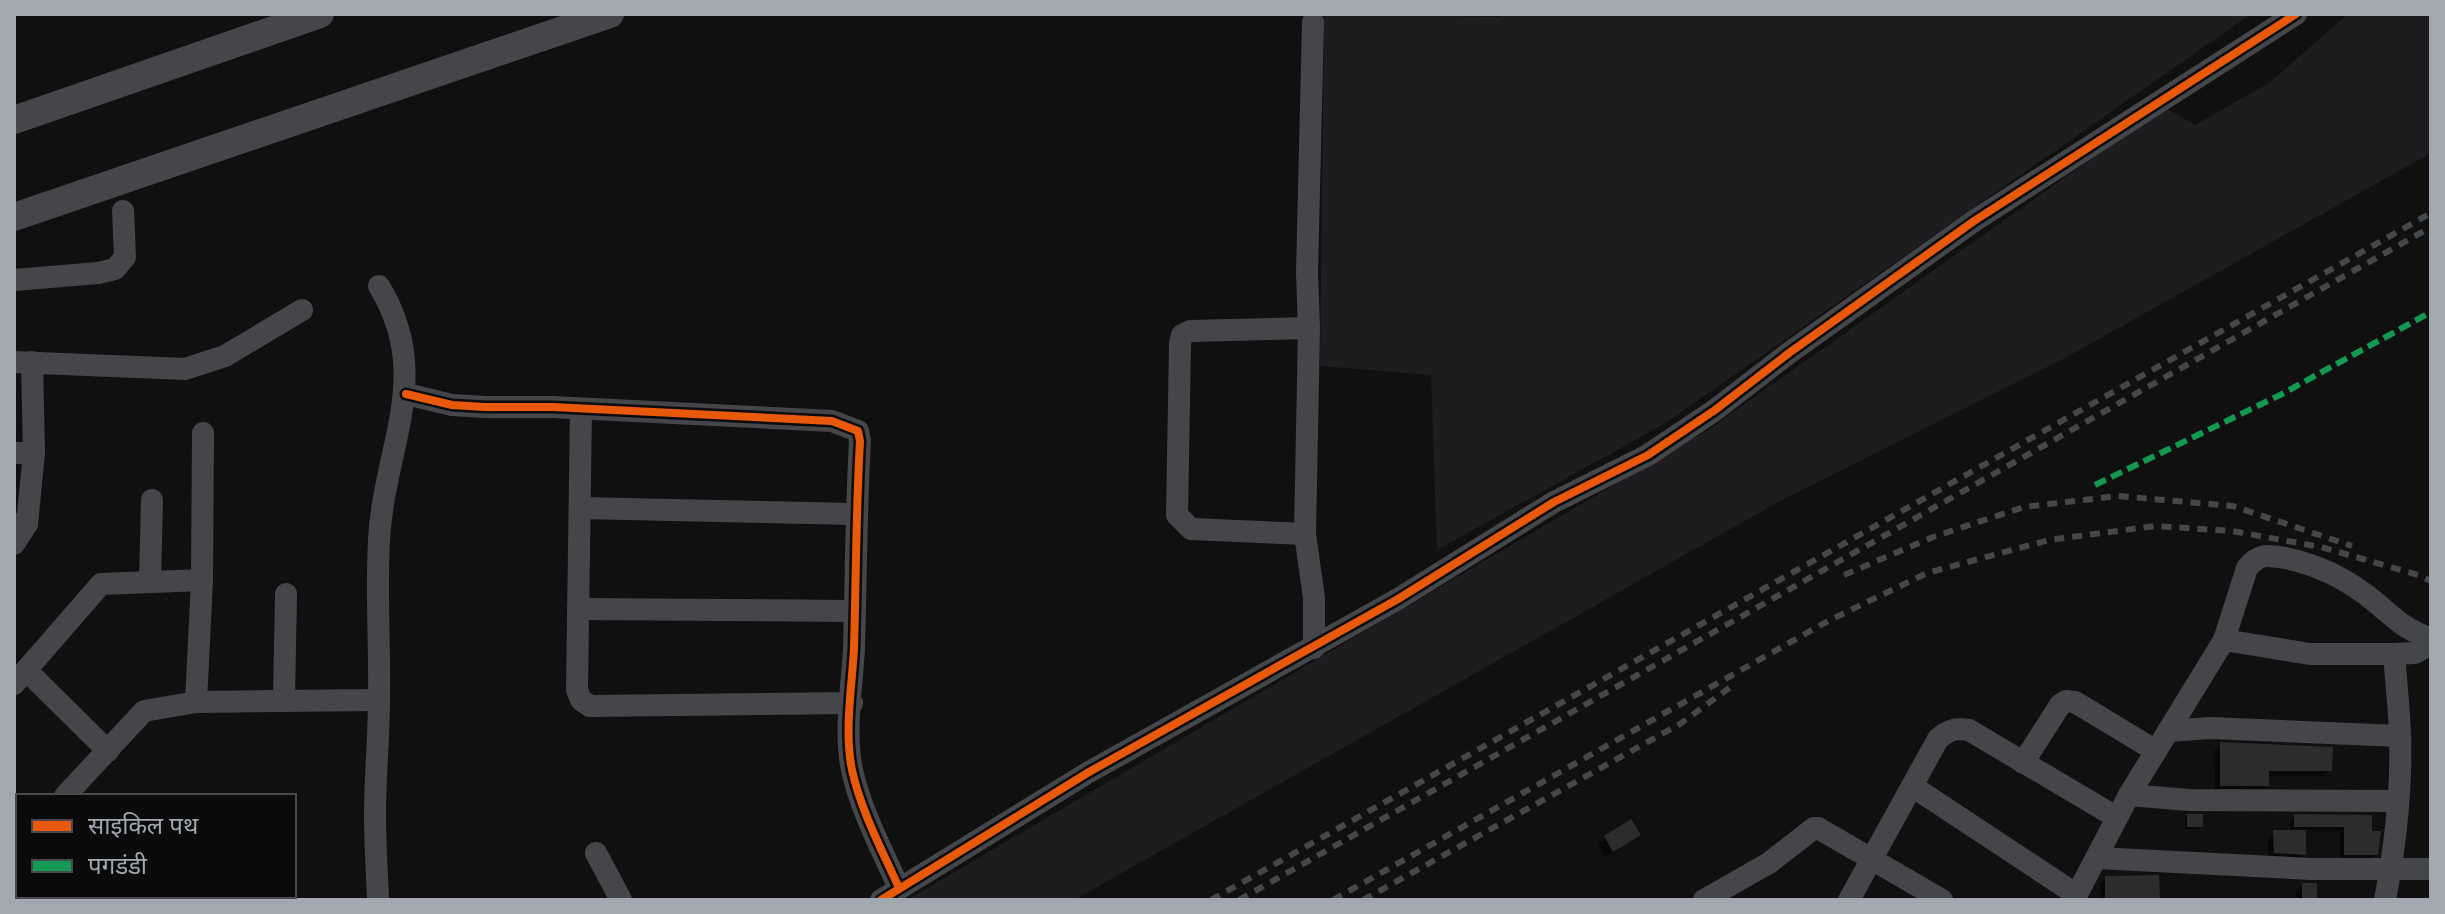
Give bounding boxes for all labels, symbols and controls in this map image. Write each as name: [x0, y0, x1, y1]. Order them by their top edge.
legend: [16, 794, 296, 898]
text: साइकिल पथ: [88, 810, 199, 842]
text: पगडंडी: [88, 850, 148, 882]

